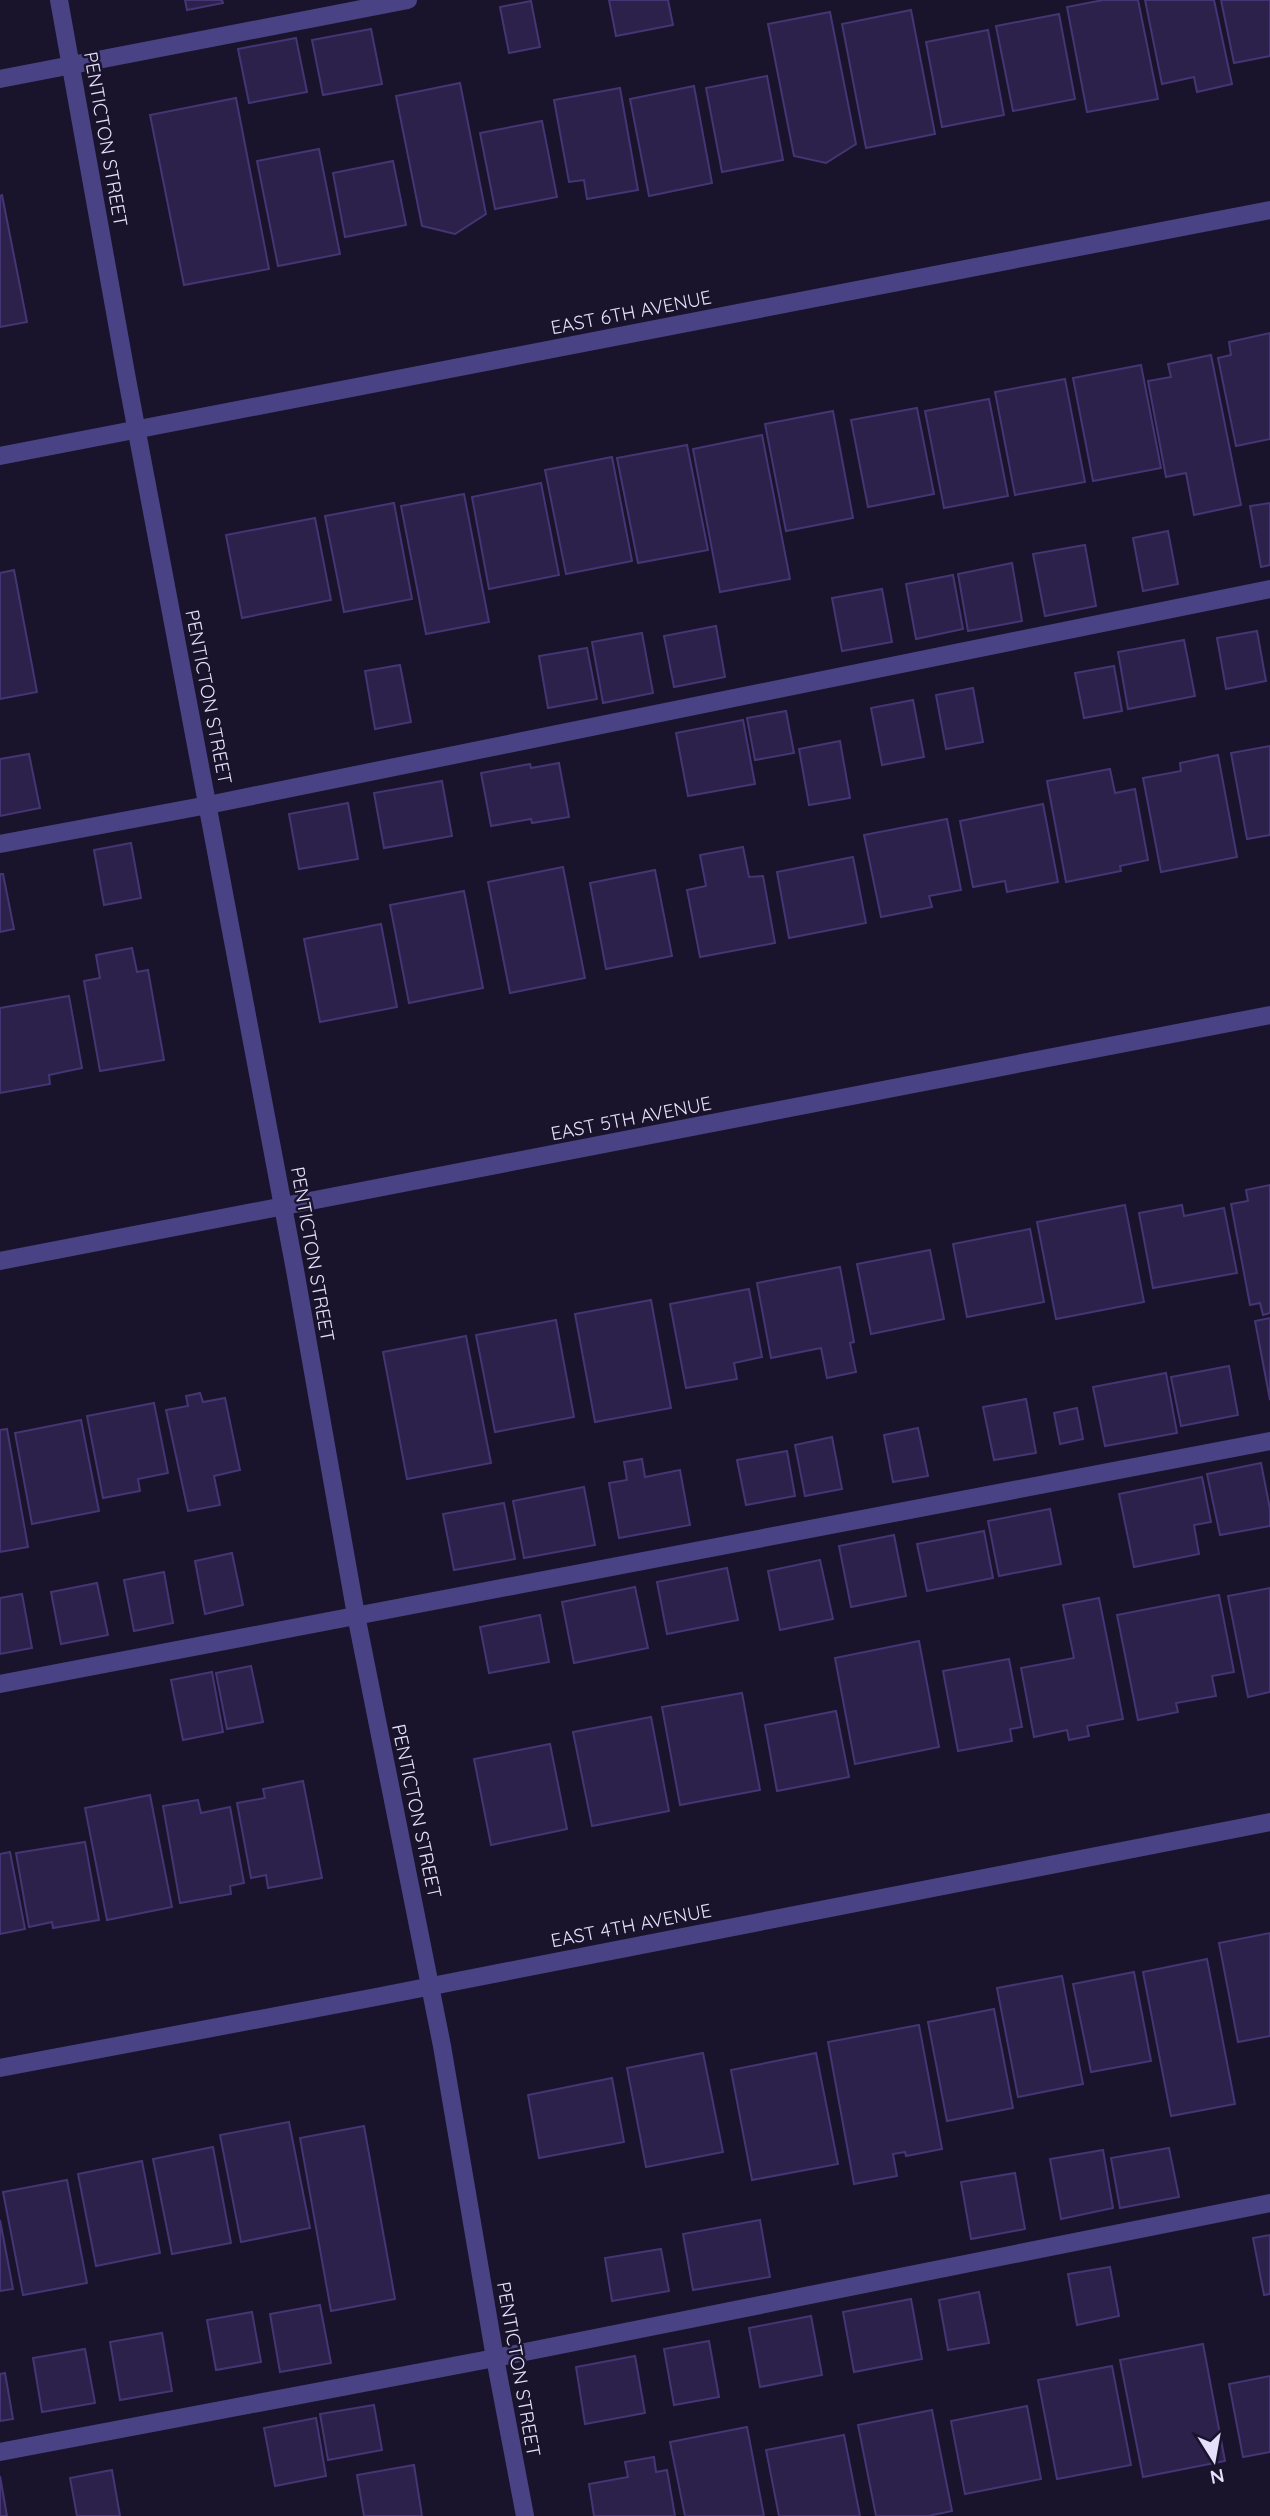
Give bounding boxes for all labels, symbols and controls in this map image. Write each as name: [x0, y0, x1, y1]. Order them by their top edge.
street label: PENTICTON STREET: [79, 50, 133, 228]
street label: EAST 6TH AVENUE: [549, 285, 713, 339]
street label: PENTICTON STREET: [180, 608, 238, 786]
street label: EAST 5TH AVENUE: [549, 1091, 713, 1145]
street label: PENTICTON STREET: [286, 1165, 340, 1343]
street label: PENTICTON STREET: [387, 1722, 447, 1900]
street label: EAST 4TH AVENUE: [549, 1898, 713, 1952]
street label: PENTICTON STREET: [492, 2280, 546, 2458]
north arrow: [1179, 2425, 1249, 2495]
text: N: [1208, 2464, 1226, 2490]

